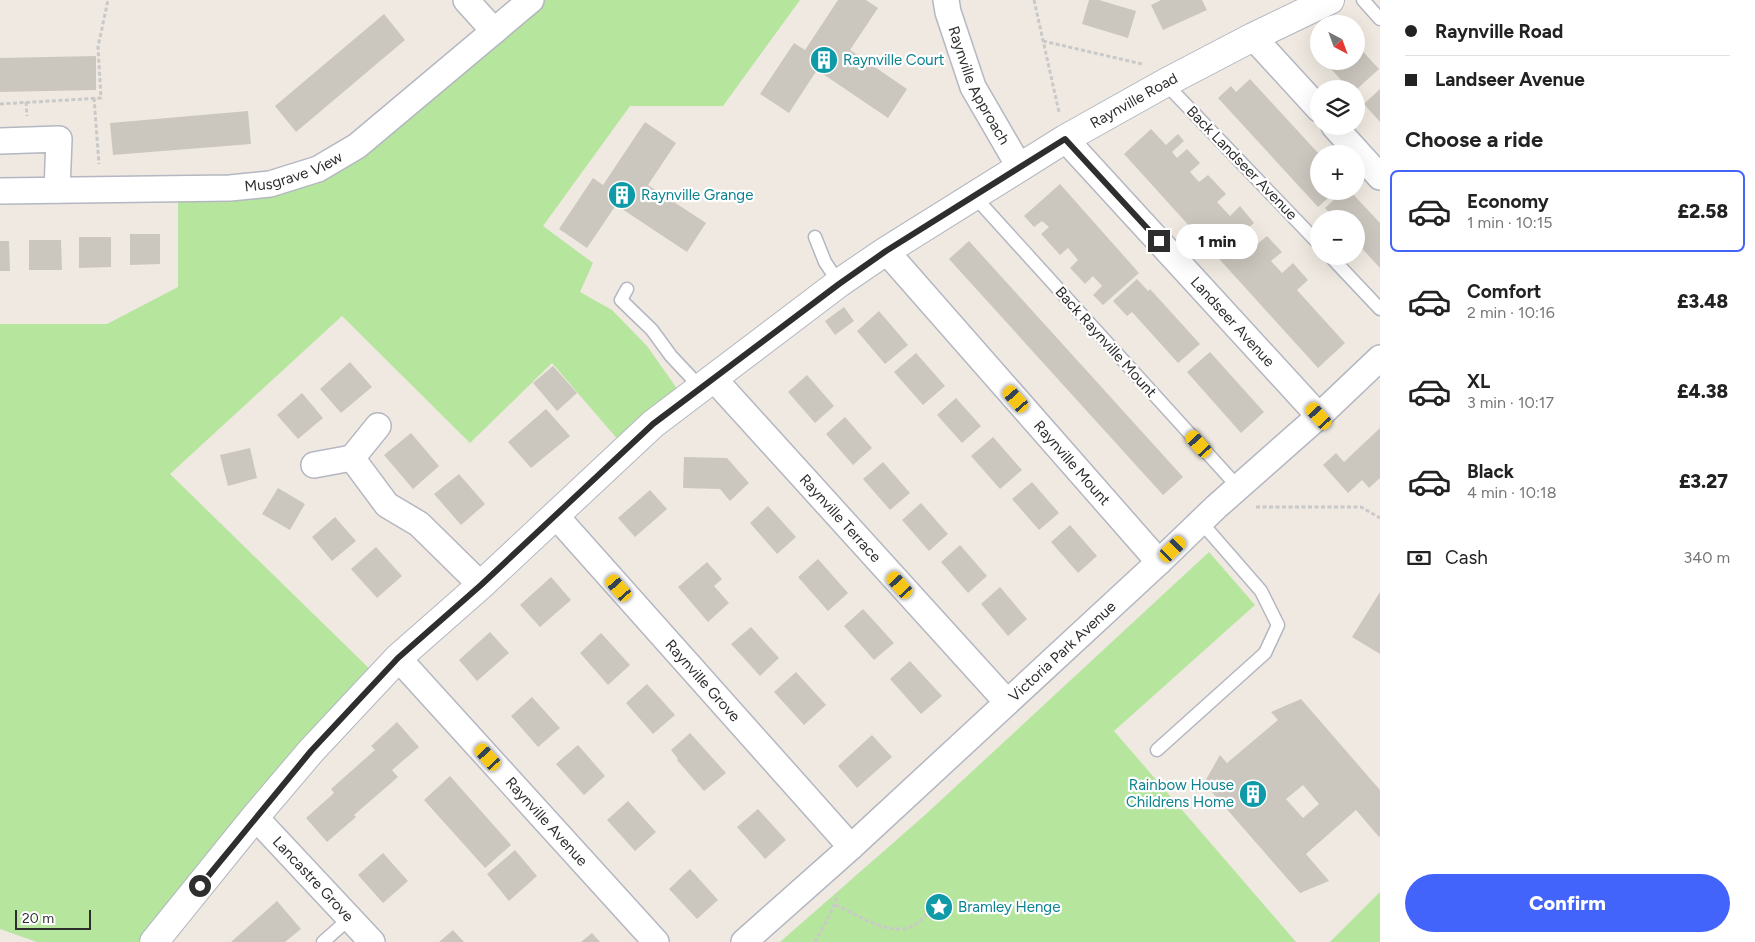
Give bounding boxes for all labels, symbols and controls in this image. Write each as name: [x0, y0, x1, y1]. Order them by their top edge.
north arrow: [1310, 15, 1365, 70]
map controls: [1310, 15, 1365, 265]
text: Raynville Road: [1435, 20, 1563, 43]
street label: Raynville Approach: [944, 24, 1013, 148]
building icon: Raynville Court: [809, 45, 839, 75]
place label: Raynville Court: [843, 51, 945, 69]
text: Landseer Avenue: [1435, 68, 1585, 91]
street label: Raynville Road: [1087, 69, 1181, 132]
button: layers: [1310, 80, 1365, 135]
street label: Back Landseer Avenue: [1183, 102, 1301, 224]
text: Choose a ride: [1405, 126, 1543, 153]
button: +: [1310, 145, 1365, 200]
street label: Musgrave View: [244, 147, 346, 196]
building icon: Raynville Grange: [607, 180, 637, 210]
place label: Raynville Grange: [641, 186, 753, 204]
icon: car: [1407, 189, 1452, 234]
text: Economy: [1467, 190, 1549, 213]
text: £2.58: [1678, 200, 1728, 223]
button: −: [1310, 210, 1365, 265]
text: 1 min · 10:15: [1467, 213, 1553, 232]
callout: 1 min: [1176, 224, 1259, 258]
route end: [1148, 230, 1170, 252]
text: 1 min: [1198, 232, 1236, 251]
street label: Landseer Avenue: [1187, 273, 1278, 370]
icon: car: [1407, 279, 1452, 324]
text: Comfort: [1467, 280, 1542, 303]
street label: Back Raynville Mount: [1052, 283, 1161, 401]
text: £3.48: [1677, 290, 1728, 313]
text: 2 min · 10:16: [1467, 303, 1555, 322]
icon: car: [1407, 369, 1452, 414]
text: XL: [1467, 370, 1490, 393]
text: £4.38: [1677, 380, 1728, 403]
car: [1000, 383, 1031, 415]
text: 3 min · 10:17: [1467, 393, 1554, 412]
car: [1303, 400, 1334, 432]
street label: Raynville Mount: [1030, 417, 1114, 509]
car: [1183, 428, 1214, 460]
icon: car: [1407, 459, 1452, 504]
text: Black: [1467, 460, 1514, 483]
street label: Raynville Terrace: [796, 470, 885, 566]
text: £3.27: [1679, 470, 1728, 493]
text: 4 min · 10:18: [1467, 483, 1556, 502]
car: [1157, 533, 1189, 565]
icon: cash: [1405, 544, 1433, 572]
text: Cash: [1445, 546, 1488, 569]
text: 340 m: [1684, 548, 1730, 567]
car: [884, 569, 915, 601]
car: [603, 572, 634, 604]
street label: Victoria Park Avenue: [1005, 598, 1120, 705]
street label: Raynville Grove: [661, 636, 744, 725]
car: [472, 741, 503, 773]
street label: Raynville Avenue: [502, 773, 591, 870]
place label: Rainbow House Childrens Home: [1126, 776, 1234, 811]
building icon: Rainbow House Childrens Home: [1238, 779, 1268, 809]
street label: Lancastre Grove: [269, 833, 357, 925]
button: Confirm: [1405, 874, 1730, 932]
route start: [189, 875, 211, 897]
place icon: Bramley Henge: [924, 892, 954, 922]
place label: Bramley Henge: [958, 898, 1060, 916]
scale bar: [15, 907, 91, 930]
text: 20 m: [22, 910, 54, 927]

